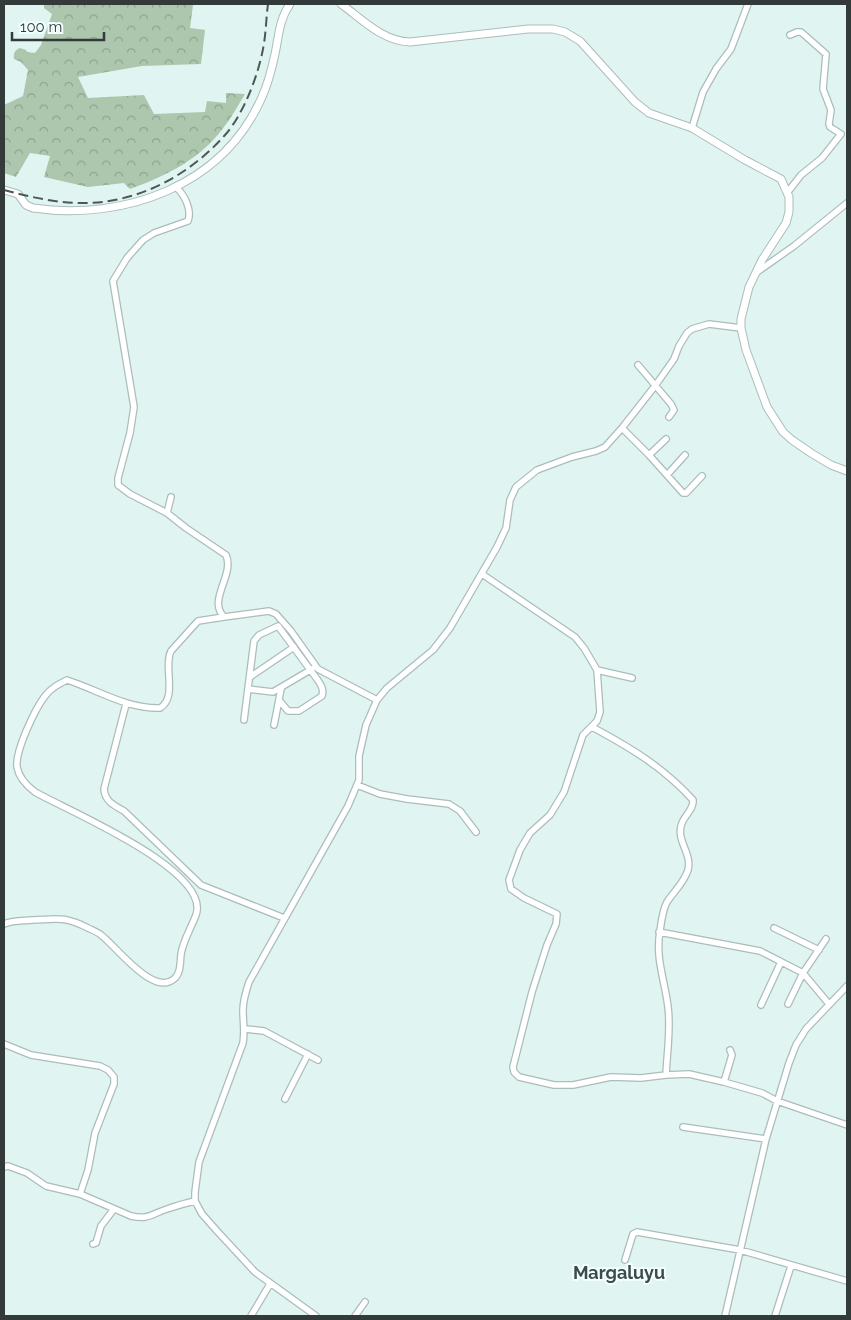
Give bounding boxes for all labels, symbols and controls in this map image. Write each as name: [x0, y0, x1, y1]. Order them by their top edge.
scale bar: [12, 10, 105, 42]
text: 100 m: [20, 18, 62, 36]
district label: Margaluyu: [573, 1262, 665, 1283]

